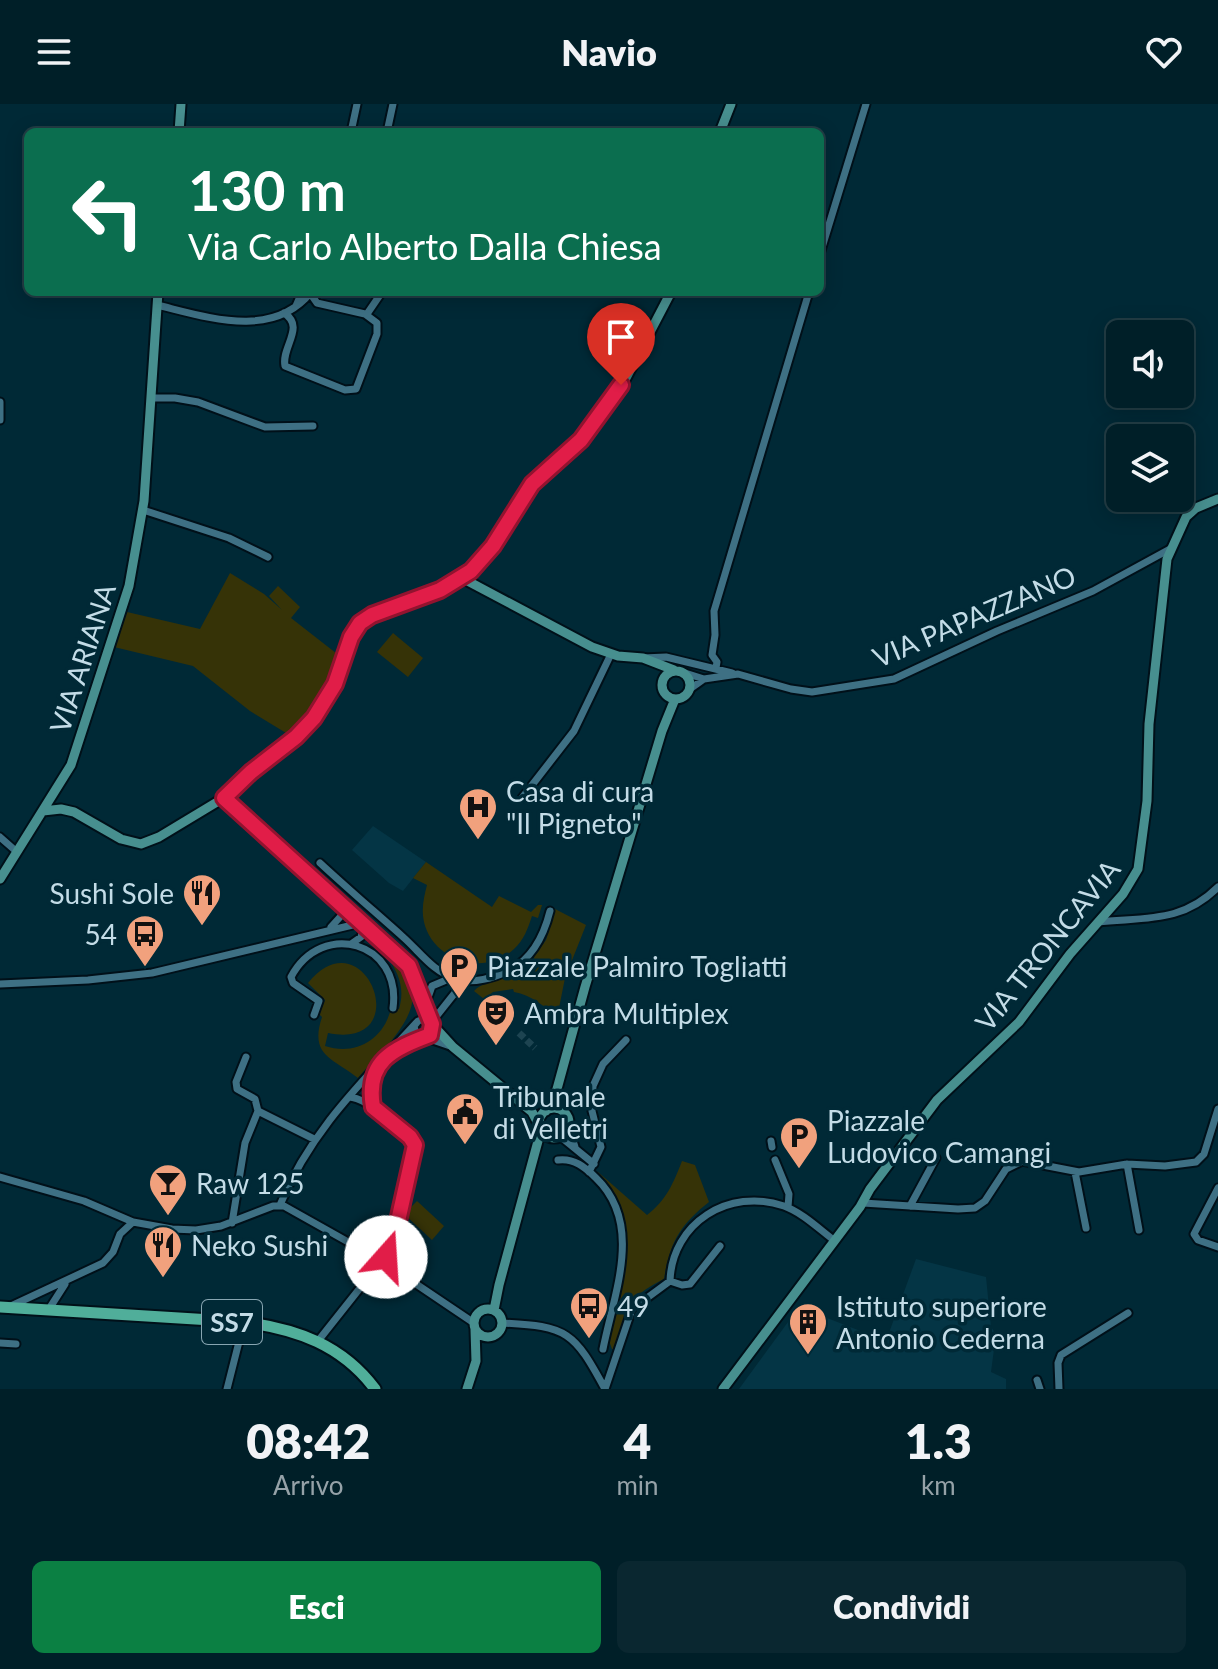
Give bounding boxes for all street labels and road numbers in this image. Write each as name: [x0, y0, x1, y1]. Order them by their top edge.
street label: VIA PAPAZZANO: [867, 558, 1081, 674]
street label: VIA ARIANA: [42, 579, 122, 737]
street label: VIA TRONCAVIA: [967, 852, 1127, 1038]
road number: SS7: [202, 1300, 262, 1344]

